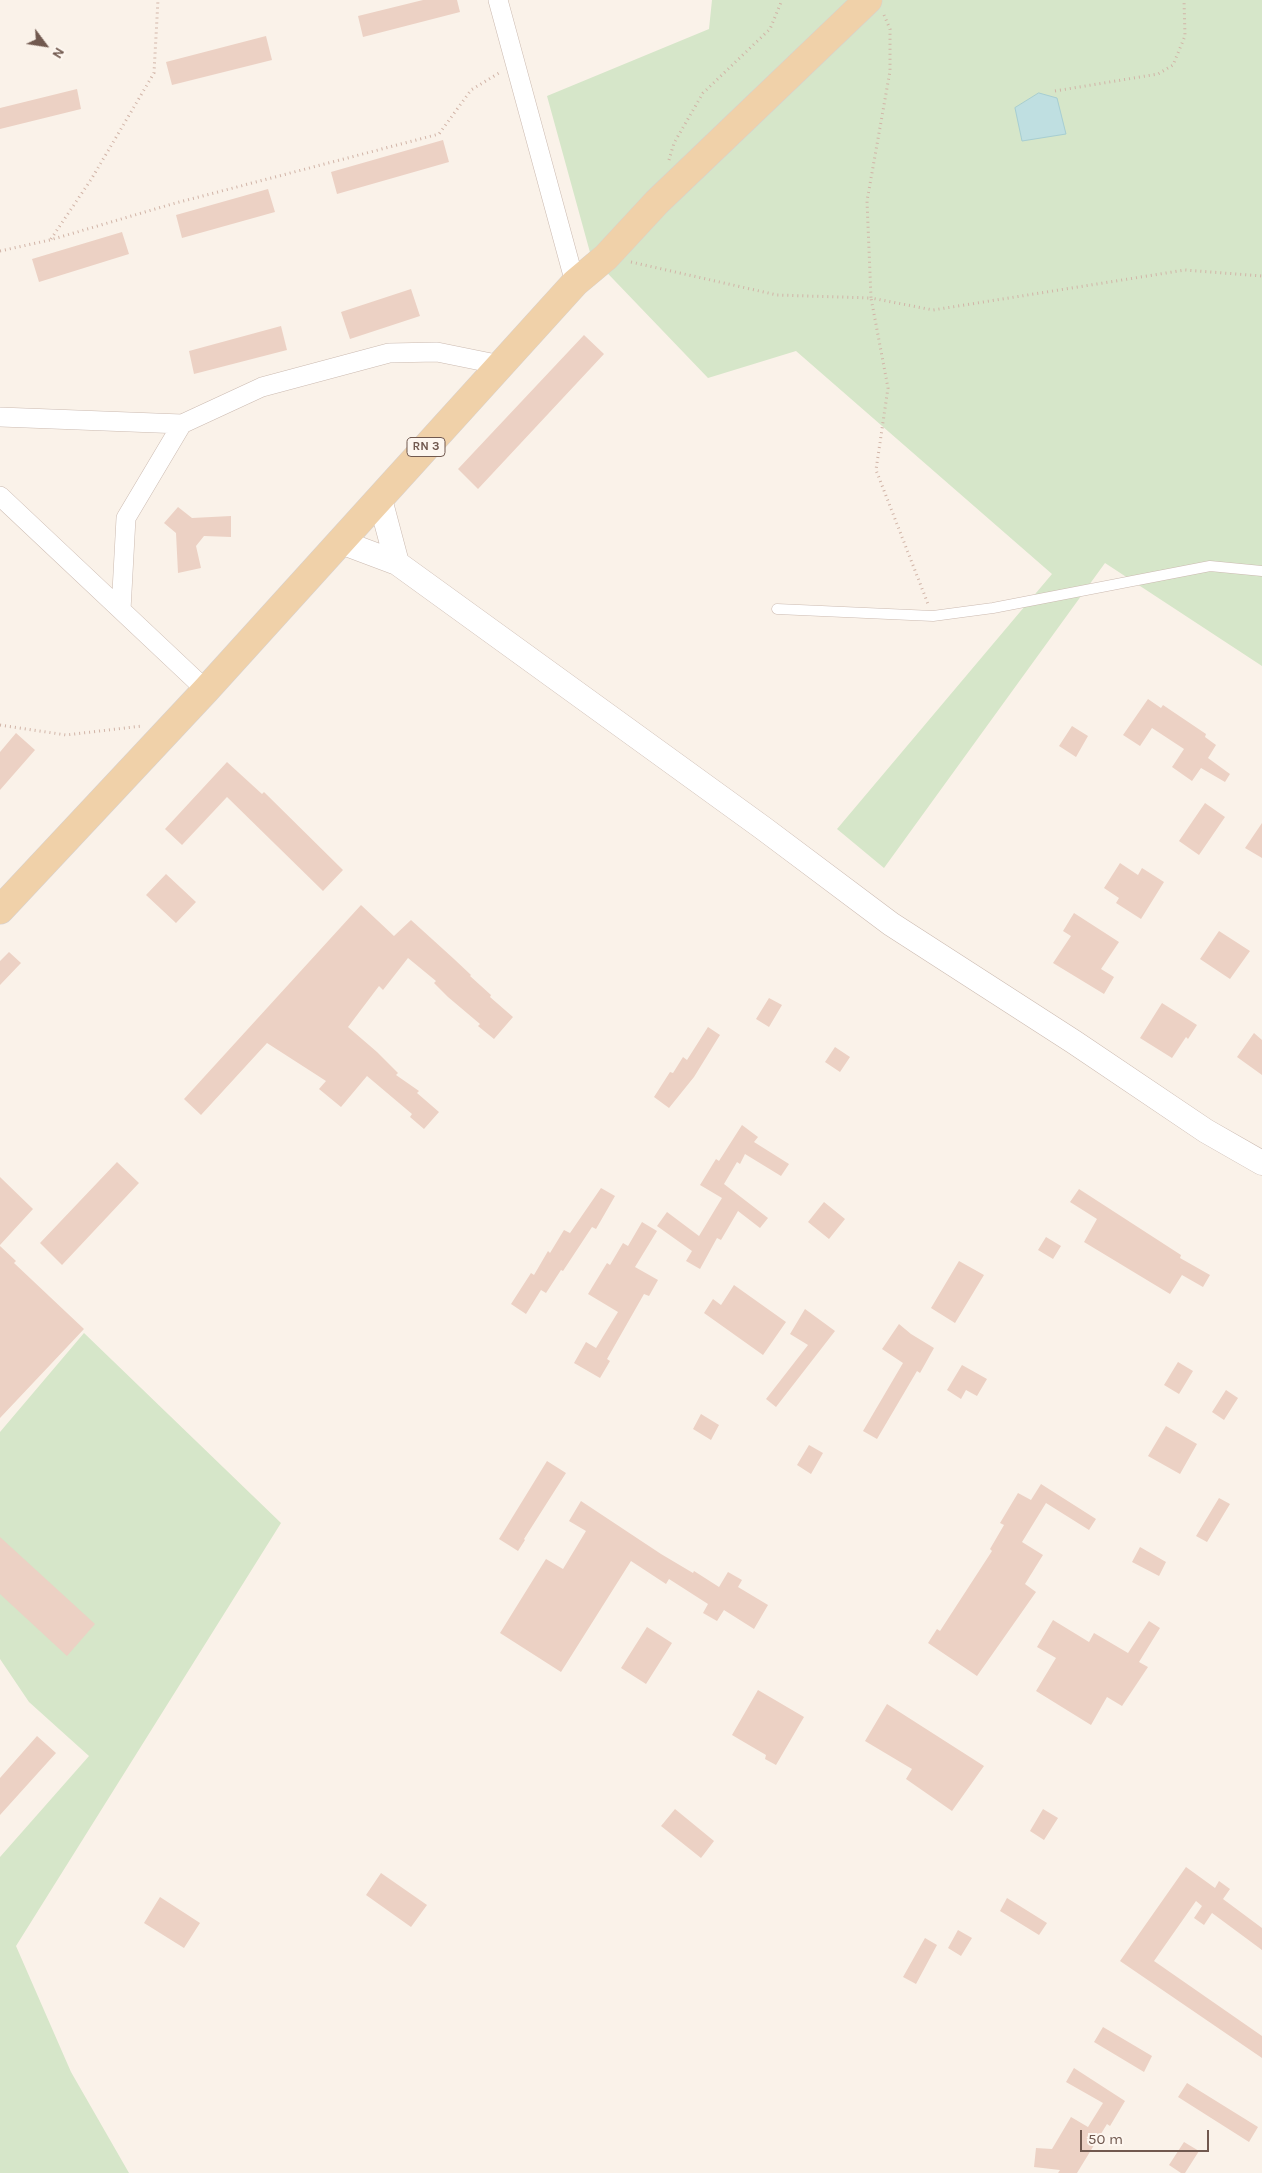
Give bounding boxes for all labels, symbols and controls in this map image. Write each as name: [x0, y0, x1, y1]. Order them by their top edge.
north arrow: [20, 20, 70, 70]
text: N: [48, 44, 68, 62]
road number: RN 3: [407, 438, 445, 457]
scale bar: [1082, 2120, 1211, 2152]
text: 50 m: [1088, 2130, 1123, 2148]

